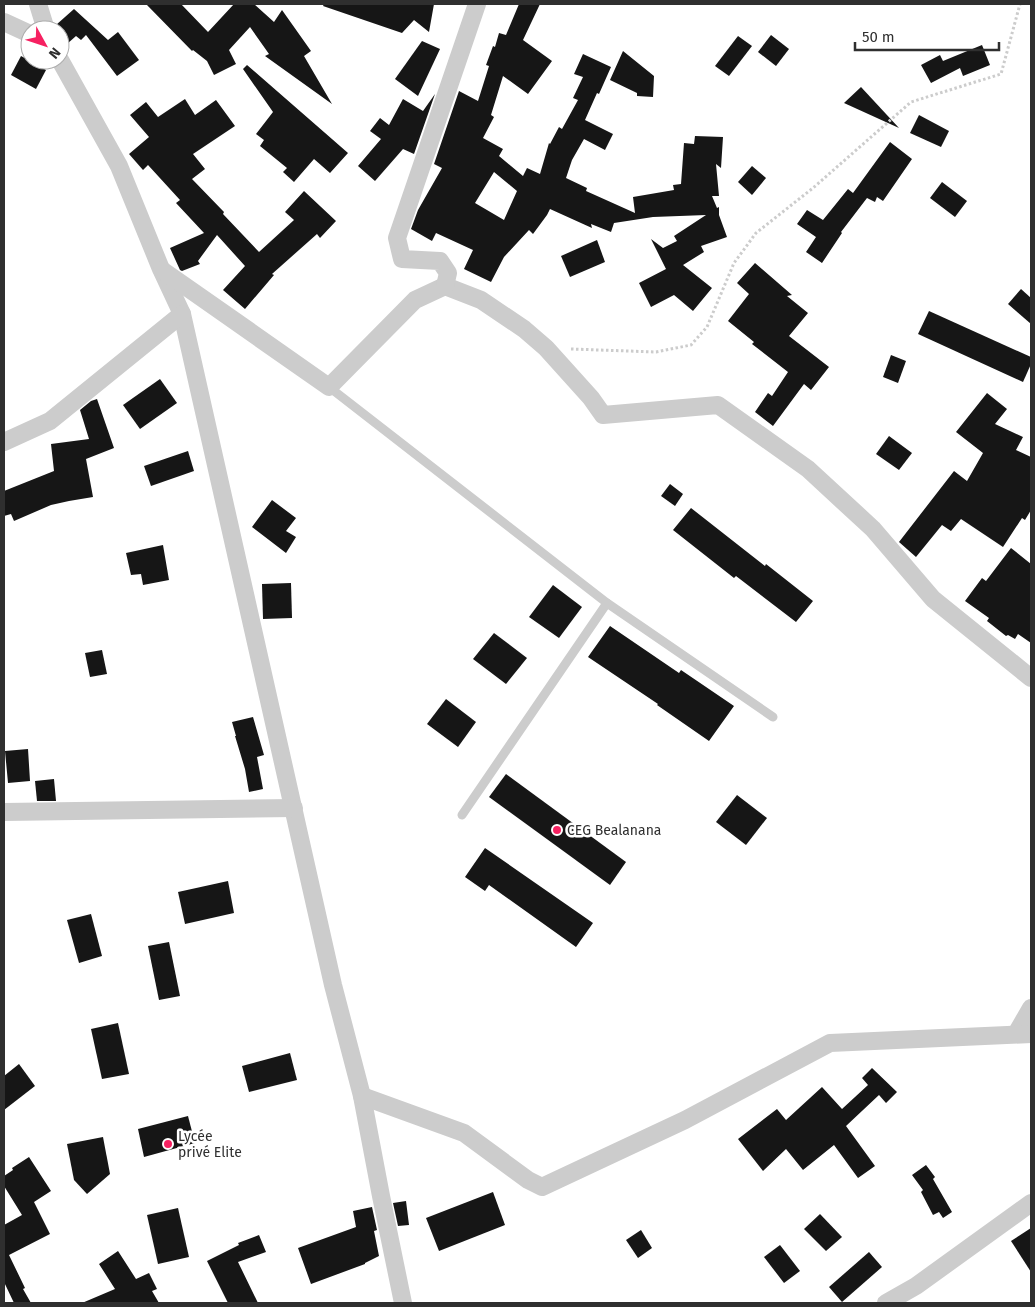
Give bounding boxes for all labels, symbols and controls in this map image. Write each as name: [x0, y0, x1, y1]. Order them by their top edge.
north arrow: [20, 20, 70, 70]
scale bar: [855, 20, 999, 52]
text: 50 m: [862, 28, 895, 46]
text: N: [45, 44, 64, 62]
place label: CEG Bealanana: [567, 822, 661, 839]
marker: CEG Bealanana: [551, 824, 563, 836]
place label: Lycée privé Elite: [178, 1128, 242, 1161]
marker: Lycée privé Elite: [162, 1138, 174, 1150]

